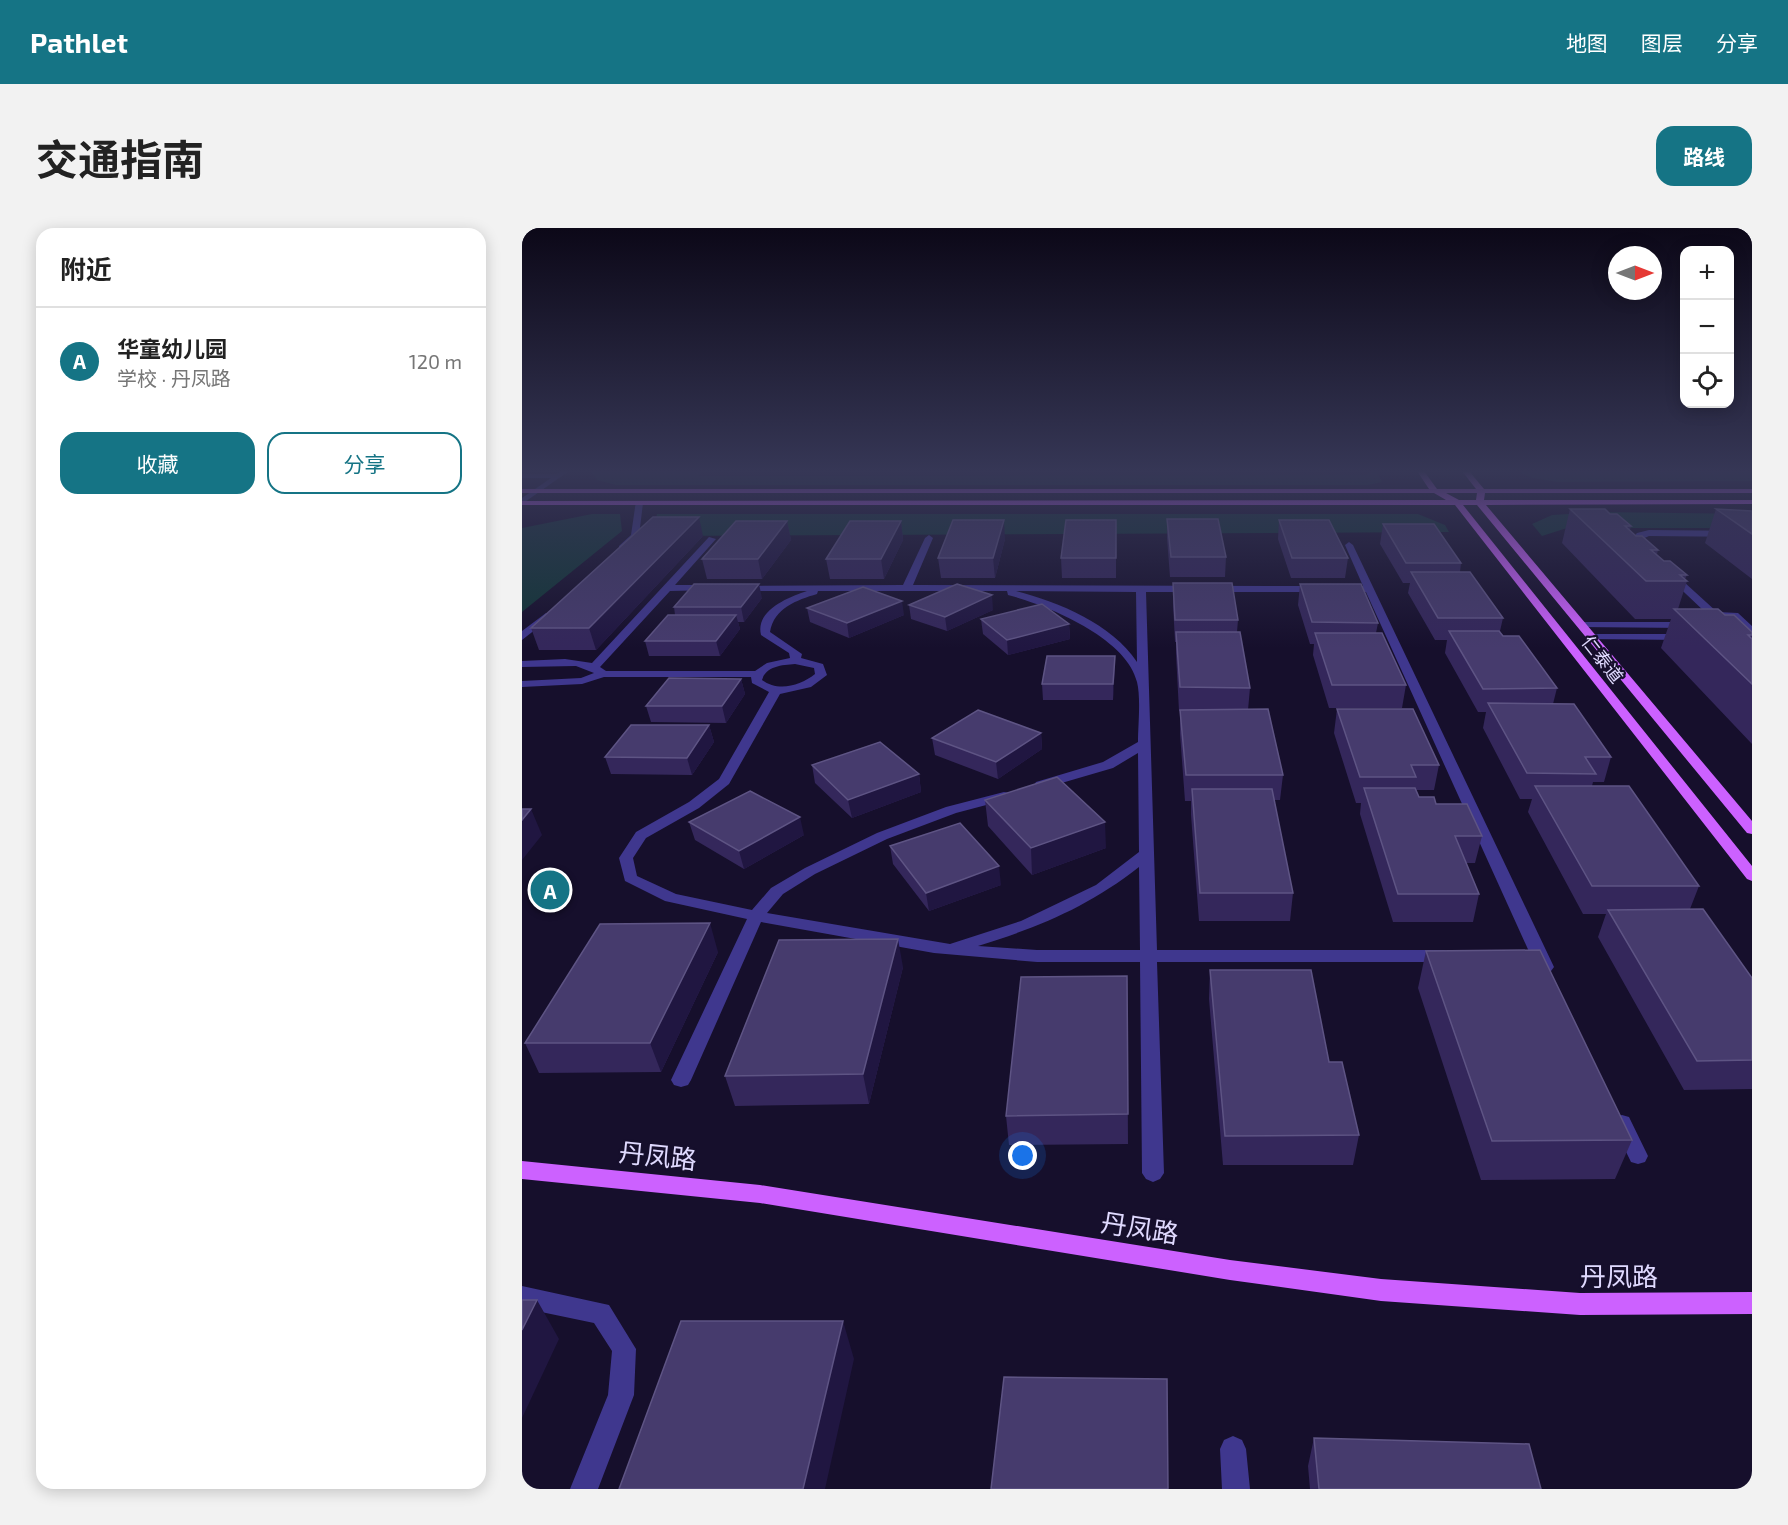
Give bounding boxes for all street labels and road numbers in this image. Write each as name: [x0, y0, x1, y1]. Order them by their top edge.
street label: 仁泰道: [1578, 631, 1628, 687]
street label: 丹凤路: [618, 1136, 698, 1174]
street label: 丹凤路: [1099, 1206, 1181, 1248]
street label: 丹凤路: [1580, 1260, 1658, 1291]

